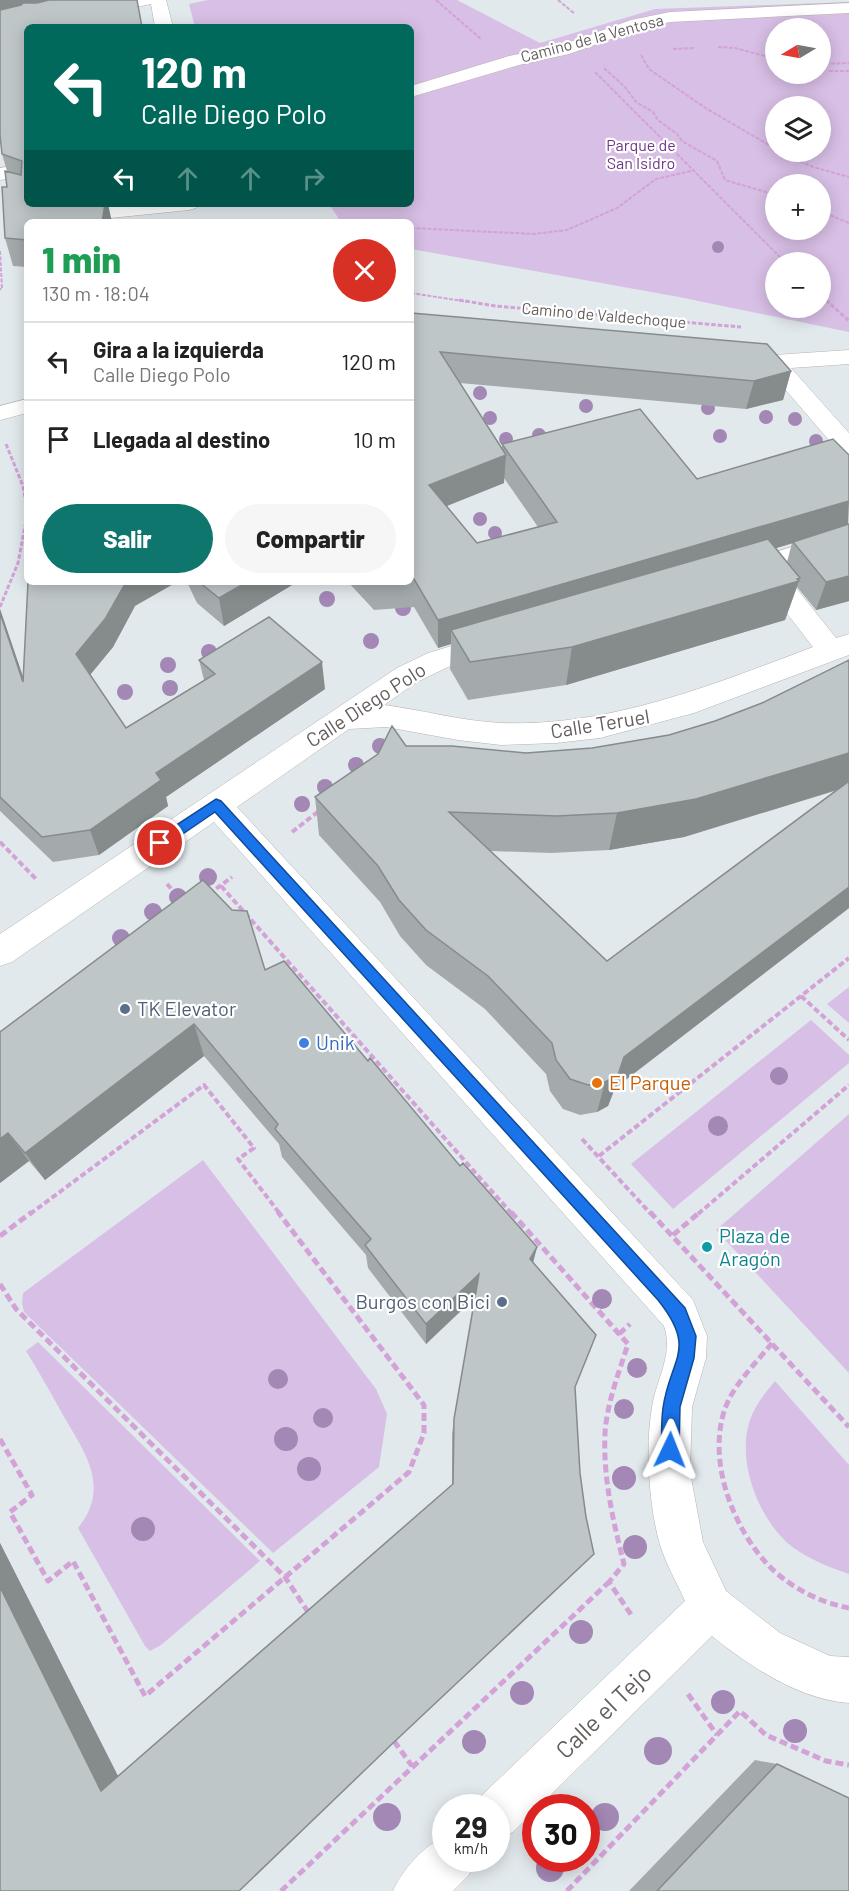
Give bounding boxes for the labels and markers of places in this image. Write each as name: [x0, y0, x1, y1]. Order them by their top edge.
pin: [134, 817, 185, 868]
place label: TK Elevator: [137, 996, 236, 1020]
marker: TK Elevator: [118, 1002, 132, 1016]
place label: Unik: [316, 1030, 355, 1054]
marker: Unik: [297, 1036, 311, 1050]
place label: El Parque: [609, 1070, 691, 1094]
marker: El Parque: [590, 1076, 604, 1090]
place label: Plaza de Aragón: [719, 1223, 790, 1270]
marker: Plaza de Aragón: [700, 1240, 714, 1254]
place label: Burgos con Bici: [356, 1289, 490, 1313]
marker: Burgos con Bici: [495, 1295, 509, 1309]

